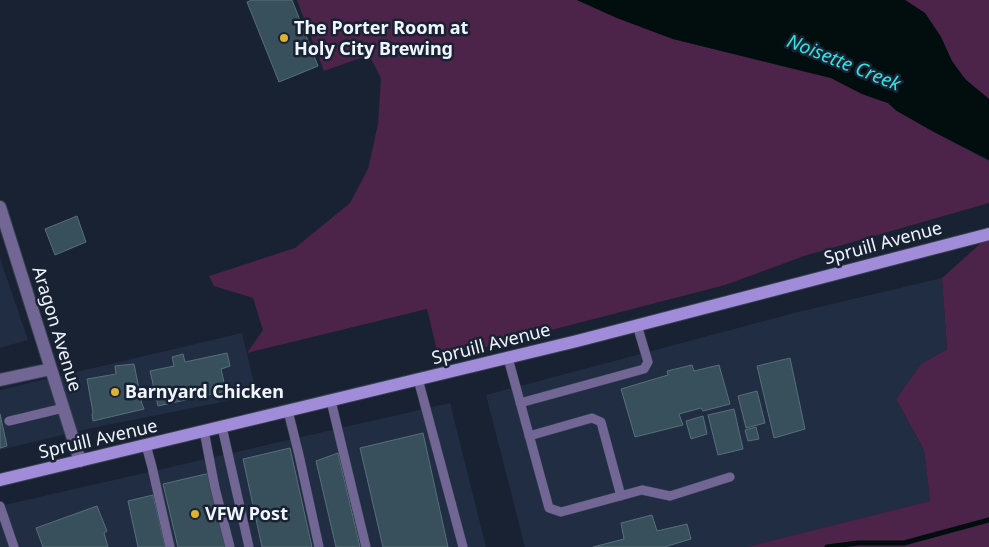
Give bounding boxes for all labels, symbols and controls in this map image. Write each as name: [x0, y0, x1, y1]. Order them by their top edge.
place label: The Porter Room at Holy City Brewing: [294, 15, 469, 60]
water label: Noisette Creek: [783, 27, 905, 97]
marker: The Porter Room at Holy City Brewing: [278, 32, 290, 44]
street label: Spruill Avenue: [821, 215, 944, 269]
street label: Aragon Avenue: [28, 263, 88, 394]
street label: Spruill Avenue: [429, 317, 553, 369]
place label: Barnyard Chicken: [125, 379, 284, 403]
marker: Barnyard Chicken: [109, 386, 121, 398]
street label: Spruill Avenue: [36, 413, 160, 463]
place label: VFW Post: [205, 501, 288, 525]
marker: VFW Post: [189, 508, 201, 520]

